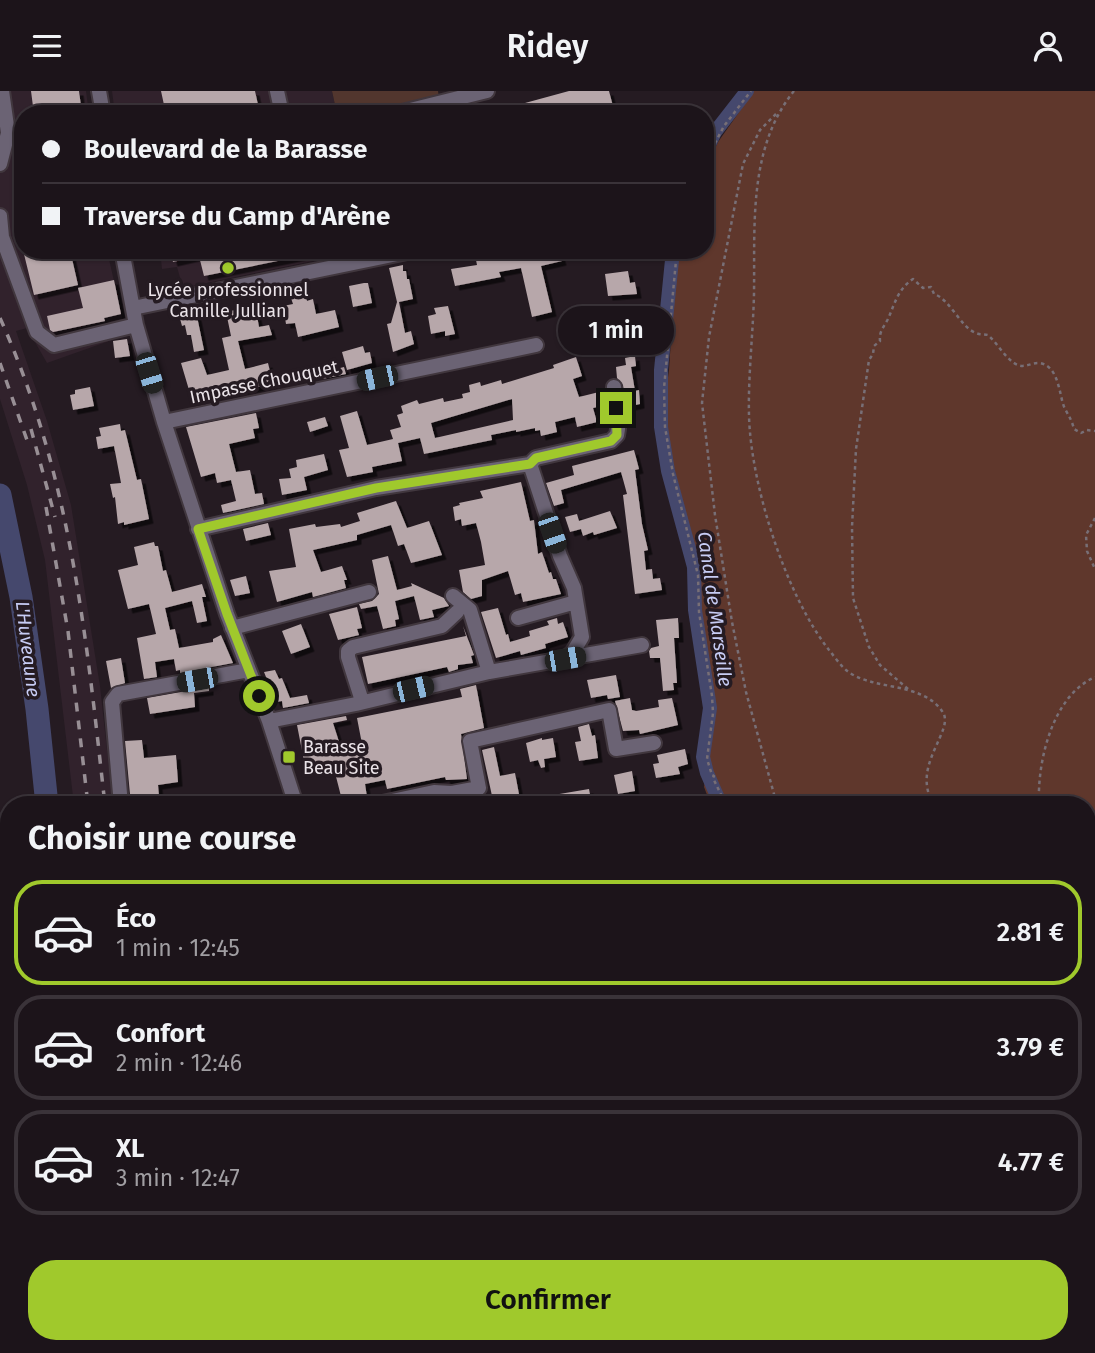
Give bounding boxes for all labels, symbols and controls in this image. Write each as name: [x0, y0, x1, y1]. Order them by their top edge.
icon: menu: [28, 27, 66, 65]
text: Ridey: [507, 27, 588, 65]
icon: person: [1029, 27, 1067, 65]
text: Boulevard de la Barasse: [84, 134, 367, 165]
text: Traverse du Camp d'Arène: [84, 201, 390, 232]
marker: Lycée professionnel Camille Jullian: [220, 260, 236, 276]
place label: Lycée professionnel Camille Jullian: [148, 279, 308, 322]
callout: 1 min: [558, 307, 674, 355]
text: 1 min: [588, 316, 644, 344]
car: [133, 350, 166, 396]
street label: Impasse Chouquet: [188, 355, 341, 408]
car: [355, 363, 400, 393]
route end: [600, 392, 632, 424]
car: [536, 510, 569, 556]
water label: Canal de Marseille: [693, 530, 737, 688]
water label: L'Huveaune: [11, 600, 45, 699]
car: [543, 645, 588, 673]
car: [175, 666, 220, 694]
car: [391, 674, 436, 704]
route start: [243, 680, 275, 712]
place label: Barasse Beau Site: [303, 736, 380, 779]
marker: Barasse Beau Site: [281, 749, 297, 765]
text: Choisir une course: [28, 819, 296, 857]
icon: car: [32, 901, 95, 964]
text: Éco: [116, 903, 156, 934]
text: 2.81 €: [997, 917, 1064, 948]
text: 1 min · 12:45: [116, 934, 240, 962]
icon: car: [32, 1016, 95, 1079]
text: Confort: [116, 1018, 205, 1049]
text: 3.79 €: [997, 1032, 1064, 1063]
text: 2 min · 12:46: [116, 1049, 242, 1077]
icon: car: [32, 1131, 95, 1194]
text: XL: [116, 1133, 144, 1164]
text: 4.77 €: [998, 1147, 1064, 1178]
text: 3 min · 12:47: [116, 1164, 240, 1192]
button: Confirmer: [28, 1260, 1068, 1340]

